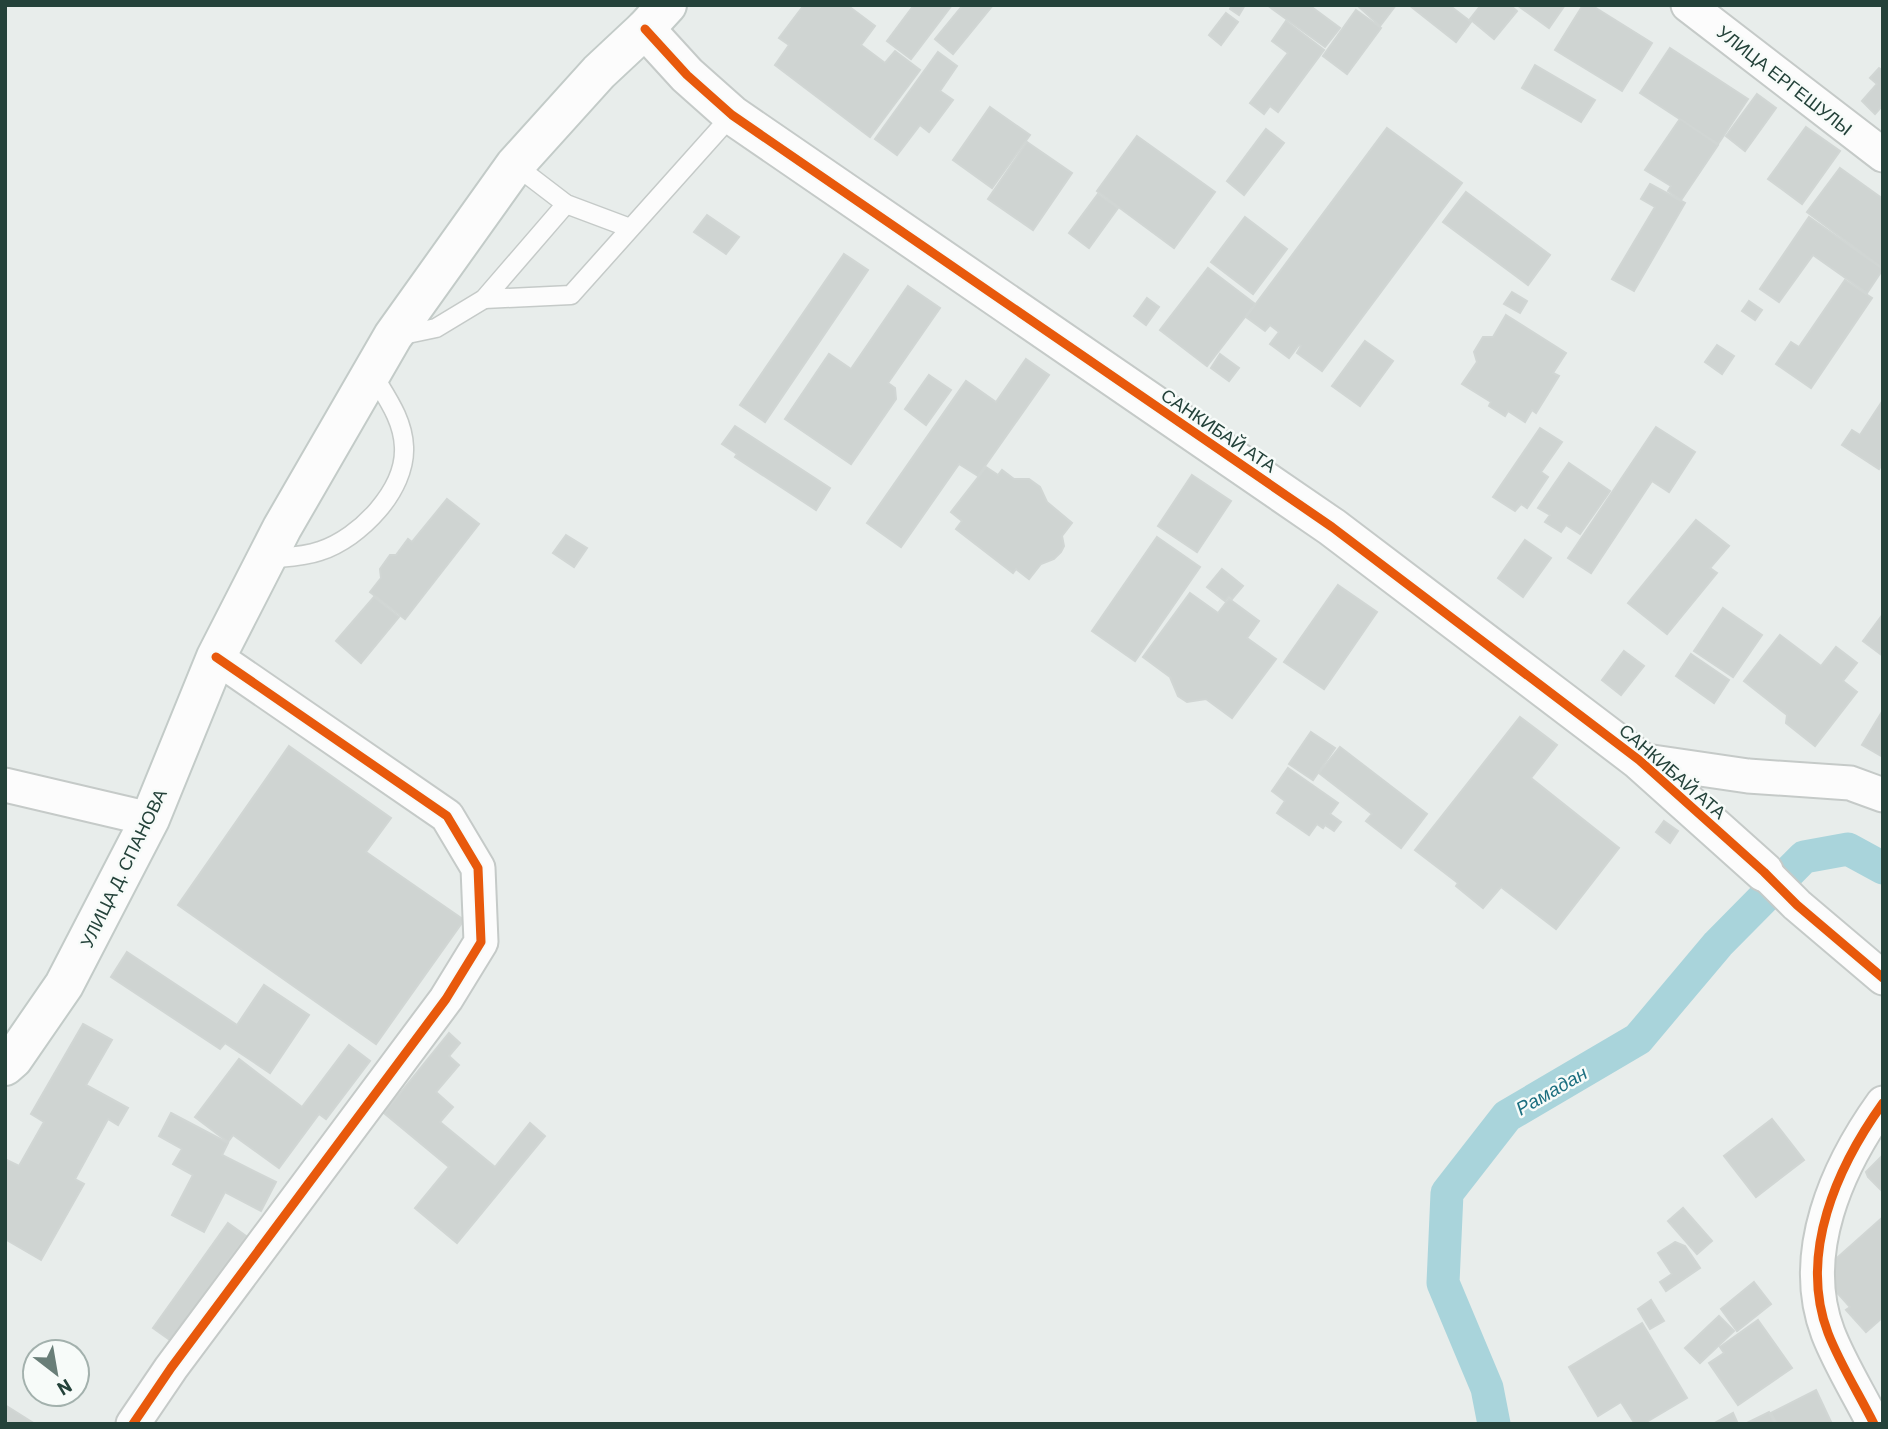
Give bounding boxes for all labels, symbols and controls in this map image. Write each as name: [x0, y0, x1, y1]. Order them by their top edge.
street label: УЛИЦА ЕРГЕШУЛЫ: [1713, 20, 1857, 140]
street label: САНКИБАЙ АТА: [1157, 383, 1281, 477]
street label: САНКИБАЙ АТА: [1615, 719, 1731, 823]
street label: УЛИЦА Д. СПАНОВА: [75, 785, 171, 951]
water label: Рамадан: [1511, 1060, 1591, 1120]
north arrow: [21, 1338, 91, 1408]
text: N: [54, 1375, 76, 1401]

